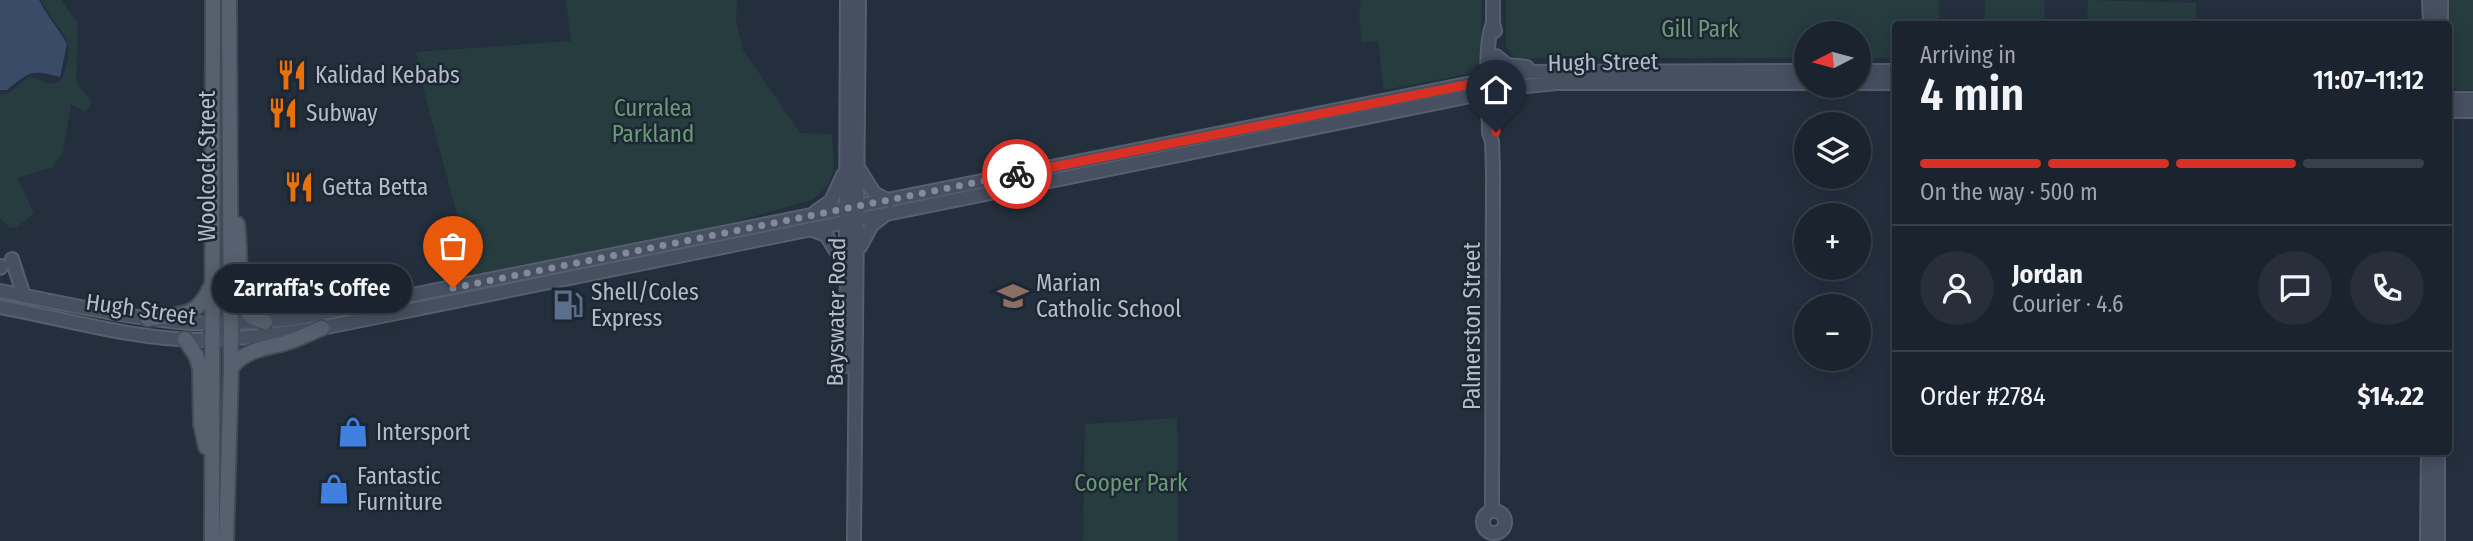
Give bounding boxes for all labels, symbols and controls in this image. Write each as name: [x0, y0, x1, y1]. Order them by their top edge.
park label: Gill Park: [1661, 15, 1739, 43]
north arrow: [1794, 21, 1871, 98]
map controls: [1794, 21, 1871, 371]
text: Arriving in: [1920, 41, 2016, 69]
street label: Hugh Street: [1547, 47, 1659, 77]
restaurant icon: Kalidad Kebabs: [275, 58, 309, 92]
pin: [1466, 60, 1526, 132]
place label: Kalidad Kebabs: [315, 61, 460, 89]
text: 11:07–11:12: [2313, 65, 2424, 96]
text: 4 min: [1920, 67, 2024, 122]
icon: home: [1477, 71, 1515, 109]
street label: Woolcock Street: [193, 90, 221, 242]
park label: Curralea Parkland: [612, 94, 694, 148]
restaurant icon: Subway: [266, 96, 300, 130]
place label: Subway: [306, 99, 378, 127]
button: layers: [1794, 112, 1871, 189]
courier: [982, 139, 1052, 209]
icon: bike: [998, 155, 1036, 193]
restaurant icon: Getta Betta: [282, 170, 316, 204]
place label: Getta Betta: [322, 173, 428, 201]
text: On the way · 500 m: [1920, 178, 2098, 206]
button: +: [1794, 203, 1871, 280]
pin: [423, 216, 483, 288]
icon: bag: [434, 227, 472, 265]
street label: Bayswater Road: [821, 237, 851, 387]
street label: Palmerston Street: [1458, 242, 1486, 410]
button: person: [1920, 251, 1994, 325]
button: chat: [2258, 251, 2332, 325]
button: phone: [2350, 251, 2424, 325]
text: Jordan: [2012, 259, 2083, 290]
callout: Zarraffa's Coffee: [211, 264, 411, 312]
place label: Marian Catholic School: [1036, 269, 1181, 323]
text: Zarraffa's Coffee: [234, 274, 390, 302]
place label: Shell/Coles Express: [591, 278, 699, 332]
school or university icon: Marian Catholic School: [996, 279, 1030, 313]
street label: Hugh Street: [84, 287, 198, 331]
fuel station icon: Shell/Coles Express: [551, 288, 585, 322]
text: Courier · 4.6: [2012, 290, 2123, 318]
button: −: [1794, 294, 1871, 371]
text: Order #2784: [1920, 381, 2046, 412]
text: $14.22: [2358, 381, 2424, 412]
shop icon: Intersport: [336, 415, 370, 449]
place label: Intersport: [376, 418, 471, 446]
place label: Fantastic Furniture: [357, 462, 443, 516]
park label: Cooper Park: [1074, 469, 1188, 497]
shop icon: Fantastic Furniture: [317, 472, 351, 506]

